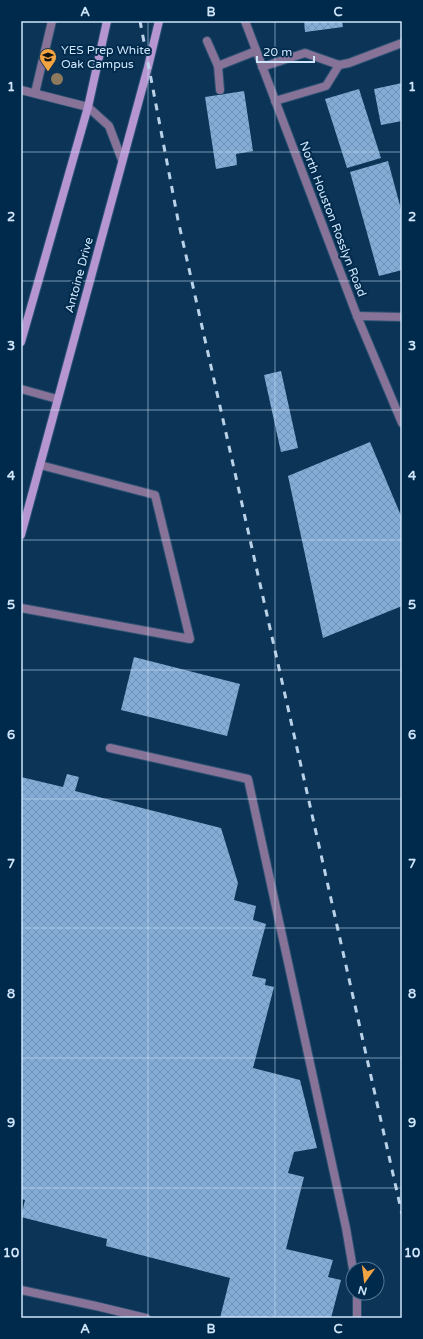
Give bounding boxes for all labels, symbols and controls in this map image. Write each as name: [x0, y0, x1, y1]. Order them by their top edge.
text: A: [80, 4, 90, 20]
text: B: [206, 4, 216, 20]
text: C: [333, 4, 343, 20]
scale bar: [257, 38, 314, 64]
place label: YES Prep White Oak Campus: [61, 43, 151, 71]
text: 20 m: [263, 45, 292, 59]
school or university icon: YES Prep White Oak Campus: [38, 47, 58, 72]
text: 1: [7, 79, 15, 95]
text: 1: [408, 79, 416, 95]
street label: North Houston Rosslyn Road: [297, 139, 369, 299]
text: 2: [7, 209, 15, 225]
text: 2: [408, 209, 416, 225]
street label: Antoine Drive: [62, 236, 96, 314]
text: 3: [7, 338, 15, 354]
text: 3: [408, 338, 416, 354]
text: 4: [7, 468, 16, 484]
text: 4: [408, 468, 417, 484]
text: 5: [7, 597, 15, 613]
text: 5: [408, 597, 416, 613]
text: 6: [7, 727, 15, 743]
text: 6: [408, 727, 416, 743]
text: 7: [7, 856, 15, 872]
text: 7: [408, 856, 416, 872]
text: 8: [7, 986, 15, 1002]
text: 8: [408, 986, 416, 1002]
text: 9: [7, 1115, 15, 1131]
text: 9: [408, 1115, 416, 1131]
text: 10: [3, 1245, 19, 1261]
text: 10: [404, 1245, 420, 1261]
north arrow: [345, 1261, 385, 1301]
text: N: [357, 1283, 369, 1298]
text: A: [80, 1321, 90, 1337]
text: B: [206, 1321, 216, 1337]
text: C: [333, 1321, 343, 1337]

